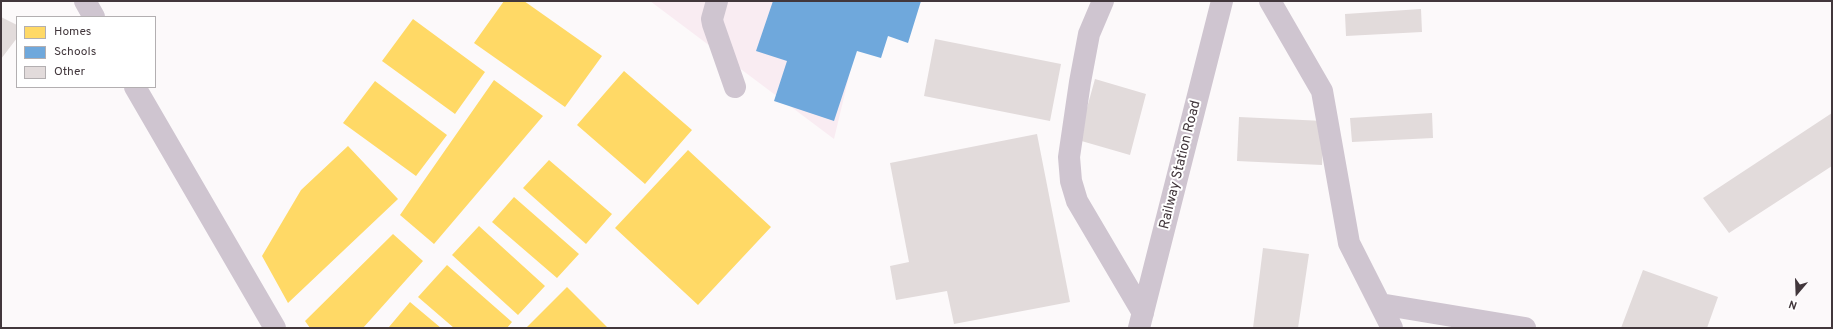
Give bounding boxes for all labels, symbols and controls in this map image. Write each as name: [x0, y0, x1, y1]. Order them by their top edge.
legend: [16, 16, 156, 88]
text: Homes: [54, 24, 91, 40]
text: Schools: [54, 44, 96, 60]
text: Other: [54, 64, 85, 80]
street label: Railway Station Road: [1157, 99, 1205, 231]
north arrow: [1777, 273, 1817, 313]
text: N: [1787, 296, 1799, 312]

